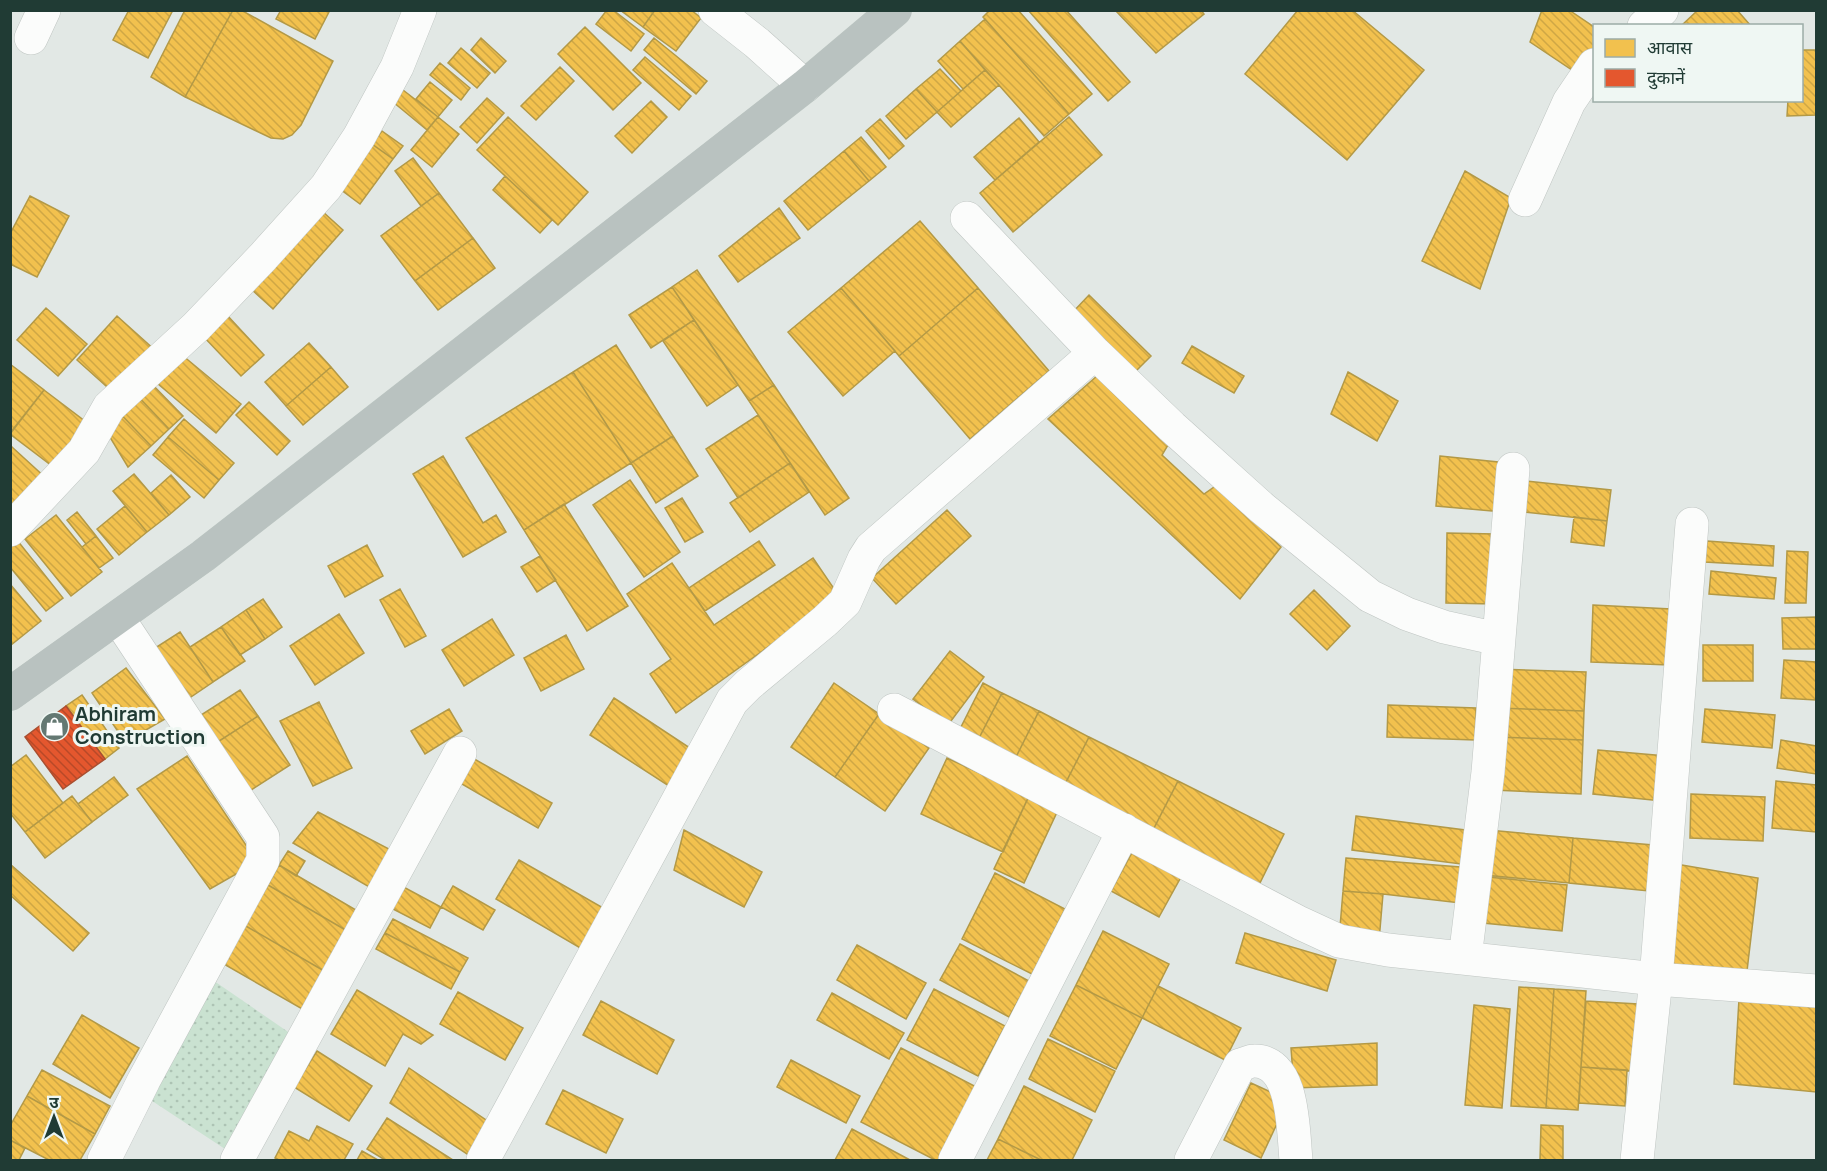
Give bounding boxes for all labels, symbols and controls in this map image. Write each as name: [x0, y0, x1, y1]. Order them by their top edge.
legend: [1593, 24, 1803, 102]
text: आवास: [1647, 35, 1693, 59]
text: दुकानें: [1647, 65, 1686, 90]
place label: Abhiram Construction: [75, 700, 205, 750]
shop icon: Abhiram Construction: [38, 710, 70, 742]
north arrow: [24, 1087, 84, 1147]
text: उ: [49, 1091, 59, 1113]

